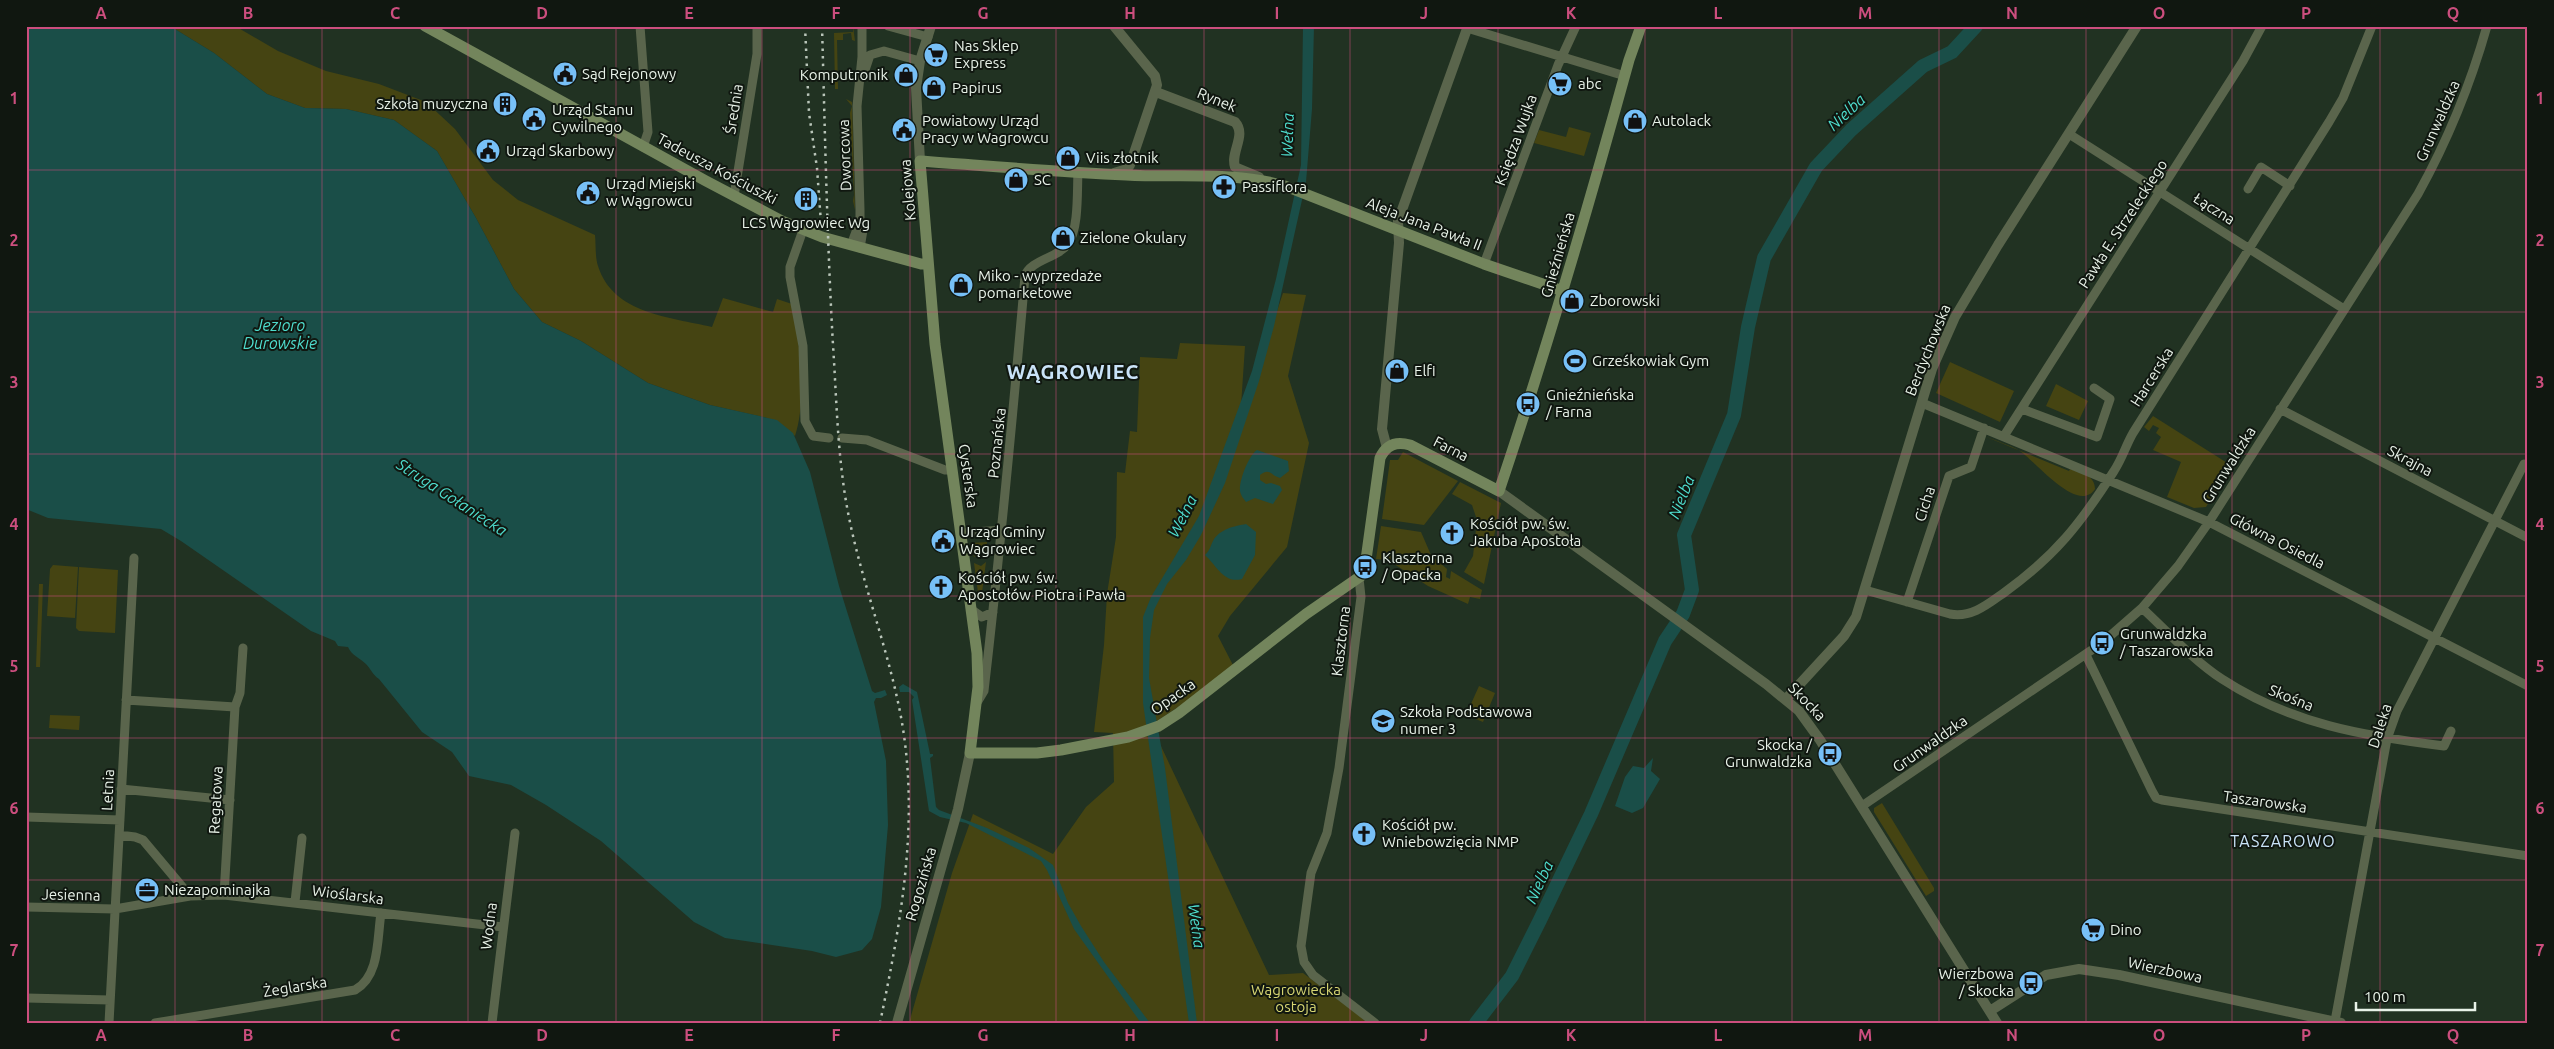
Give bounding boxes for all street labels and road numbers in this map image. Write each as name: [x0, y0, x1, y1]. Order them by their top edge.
street label: Grunwaldzka: [2412, 78, 2463, 164]
street label: Średnia: [721, 83, 746, 135]
street label: Rynek: [1195, 84, 1240, 115]
street label: Księdza Wujka: [1491, 92, 1540, 188]
street label: Dworcowa: [835, 119, 854, 191]
street label: Tadeusza Kościuszki: [654, 130, 780, 207]
street label: Pawła E. Strzeleckiego: [2075, 156, 2170, 291]
street label: Kolejowa: [896, 159, 919, 222]
street label: Łączna: [2190, 189, 2238, 228]
street label: Aleja Jana Pawła II: [1364, 194, 1484, 253]
street label: Gnieźnieńska: [1537, 210, 1578, 300]
street label: Berdychowska: [1901, 302, 1954, 398]
street label: Harcerska: [2127, 344, 2176, 409]
street label: Poznańska: [984, 407, 1009, 479]
street label: Grunwaldzka: [2198, 423, 2259, 506]
street label: Farna: [1431, 433, 1472, 465]
street label: Skrajna: [2385, 442, 2436, 480]
street label: Cysterska: [956, 443, 981, 509]
street label: Cicha: [1911, 484, 1938, 524]
street label: Główna Osiedla: [2227, 509, 2328, 572]
street label: Klasztorna: [1328, 605, 1353, 677]
street label: Opacka: [1147, 675, 1198, 718]
street label: Skocka: [1785, 679, 1830, 724]
street label: Skośna: [2266, 681, 2316, 714]
street label: Daleka: [2364, 701, 2395, 750]
street label: Grunwaldzka: [1889, 712, 1970, 775]
street label: Regatowa: [205, 766, 226, 834]
street label: Letnia: [98, 769, 117, 811]
street label: Taszarowska: [2222, 787, 2308, 816]
street label: Rogozińska: [902, 845, 939, 923]
street label: Wioślarska: [311, 882, 385, 907]
street label: Jesienna: [41, 885, 101, 904]
street label: Wodna: [477, 901, 500, 951]
street label: Wierzbowa: [2126, 953, 2204, 986]
street label: Żeglarska: [262, 973, 328, 1000]

